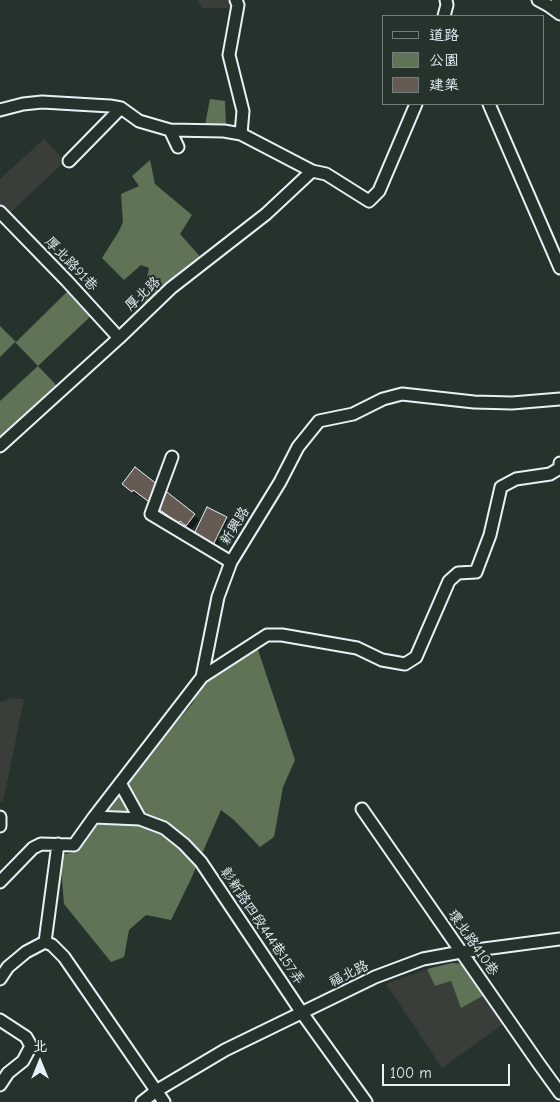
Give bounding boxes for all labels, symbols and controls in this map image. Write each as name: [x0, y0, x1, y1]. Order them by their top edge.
legend: [382, 15, 545, 105]
text: 道路: [429, 26, 459, 44]
text: 公園: [429, 51, 459, 69]
text: 建築: [429, 76, 459, 94]
street label: 厚北路91巷: [41, 233, 101, 295]
street label: 厚北路: [122, 274, 164, 314]
street label: 新興路: [217, 504, 253, 548]
street label: 彰新路四段444巷157弄: [216, 864, 308, 988]
street label: 環北路410巷: [444, 907, 502, 979]
street label: 福北路: [326, 957, 372, 991]
north arrow: [15, 1037, 65, 1087]
text: 北: [33, 1038, 47, 1055]
scale bar: [385, 1054, 512, 1086]
text: 100 m: [390, 1064, 432, 1082]

